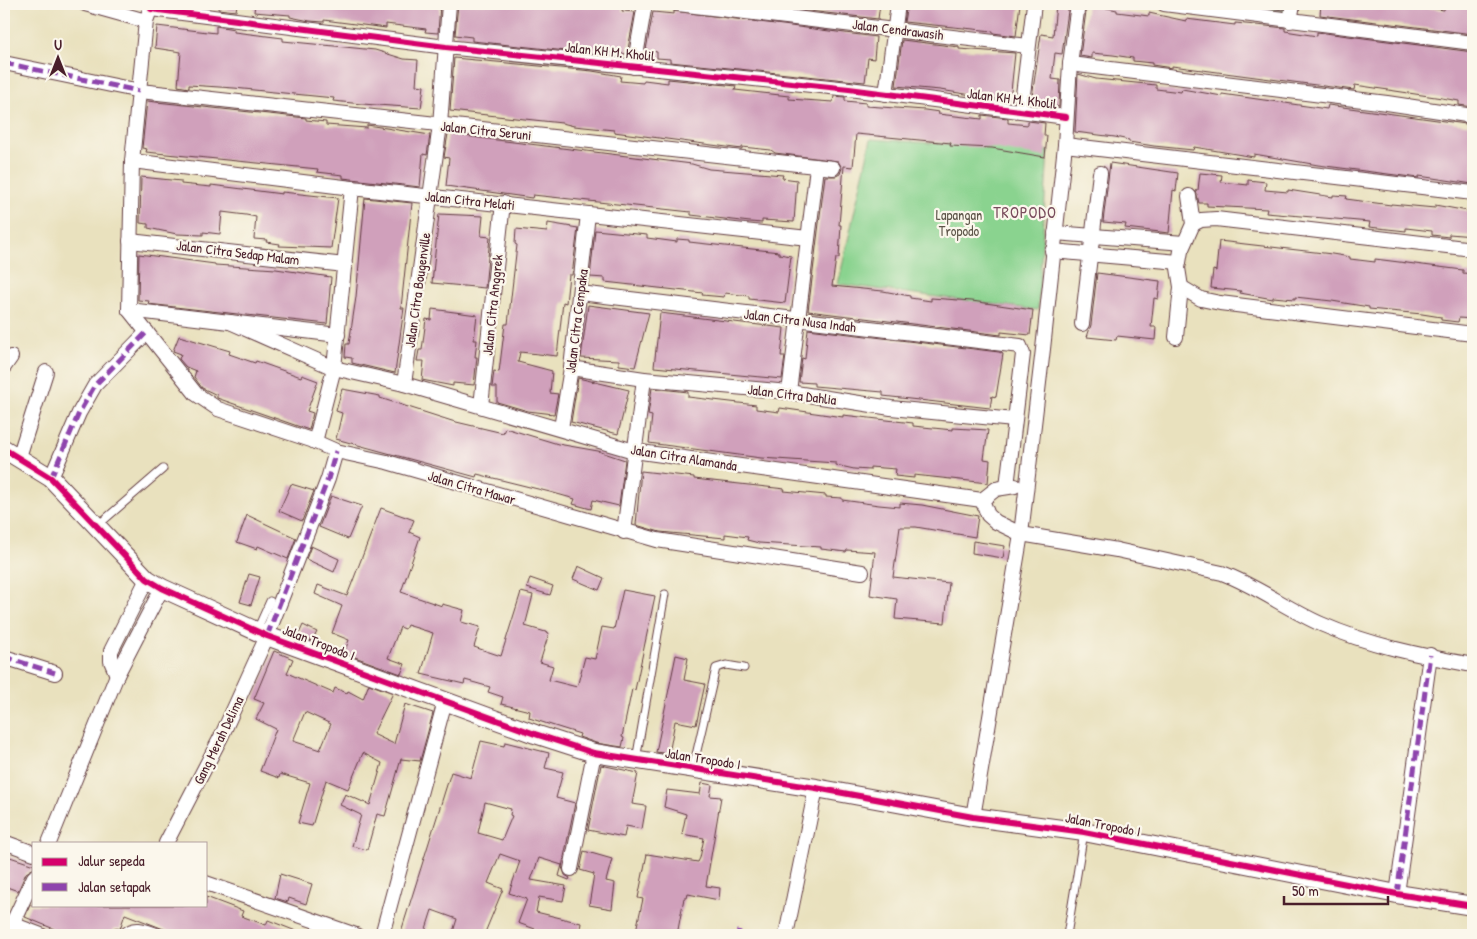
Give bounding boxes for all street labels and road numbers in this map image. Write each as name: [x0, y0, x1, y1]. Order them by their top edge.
street label: Jalan Cendrawasih: [851, 14, 945, 44]
street label: Jalan KH M. Kholil: [564, 37, 656, 65]
street label: Jalan KH M. Kholil: [966, 83, 1058, 113]
street label: Jalan Citra Seruni: [439, 116, 533, 144]
street label: Jalan Citra Melati: [424, 186, 516, 214]
street label: Jalan Citra Bougenville: [400, 231, 436, 349]
street label: Jalan Citra Sedap Malam: [175, 235, 301, 270]
street label: Jalan Citra Anggrek: [477, 253, 508, 357]
street label: Jalan Citra Cempaka: [560, 267, 593, 374]
street label: Jalan Citra Nusa Indah: [743, 304, 857, 336]
street label: Jalan Citra Dahlia: [746, 379, 838, 409]
street label: Jalan Citra Alamanda: [629, 439, 739, 475]
street label: Jalan Citra Mawar: [426, 465, 519, 509]
street label: Jalan Tropodo I: [280, 619, 358, 665]
street label: Gang Merah Delima: [188, 692, 249, 788]
street label: Jalan Tropodo I: [664, 743, 742, 774]
street label: Jalan Tropodo I: [1064, 807, 1142, 842]

